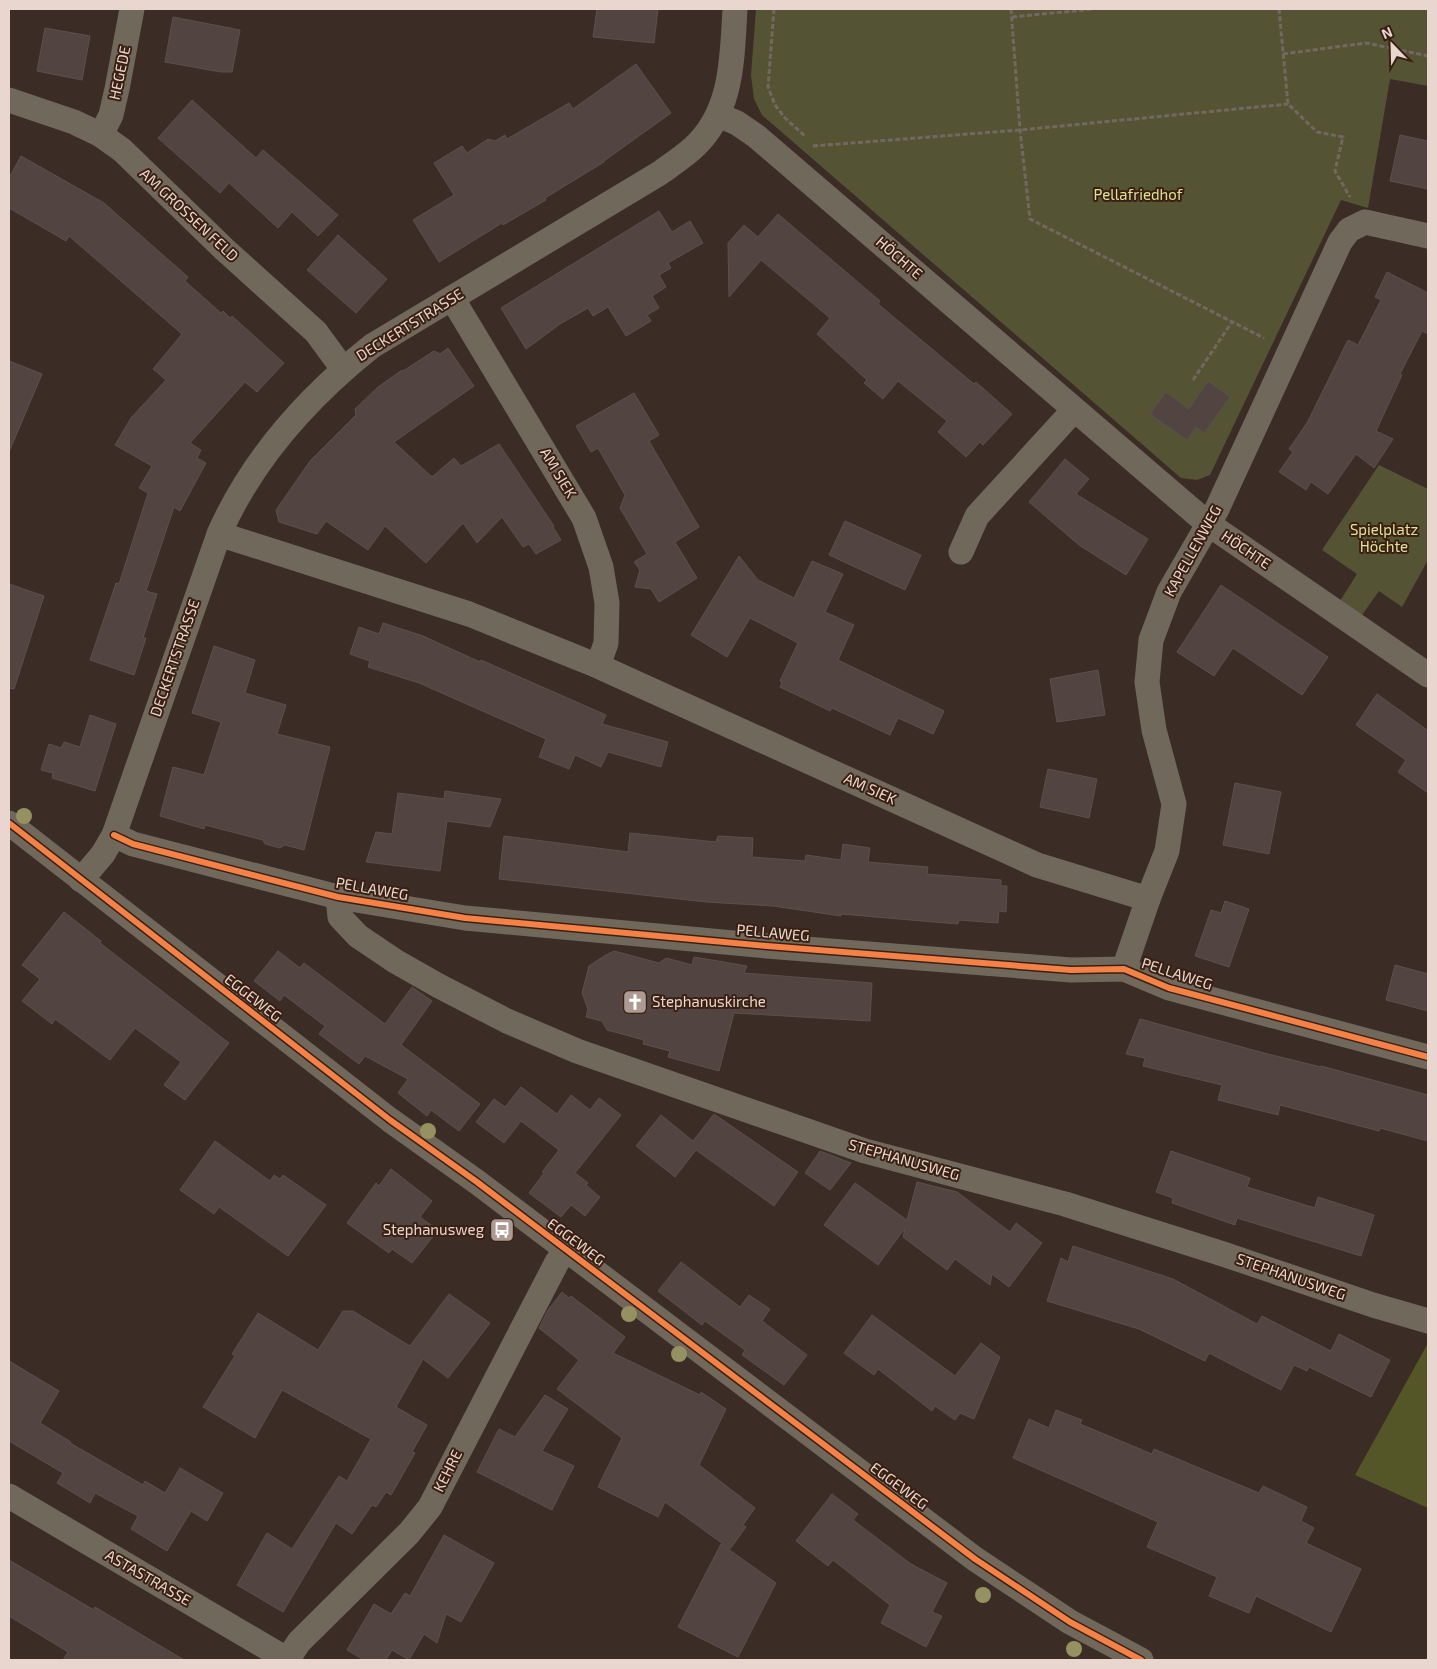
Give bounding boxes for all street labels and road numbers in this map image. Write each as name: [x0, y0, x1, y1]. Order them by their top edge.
street label: HEGEDE: [105, 44, 133, 101]
street label: AM GROSSEN FELD: [137, 164, 243, 264]
street label: HÖCHTE: [873, 232, 927, 282]
street label: DECKERTSTRASSE: [353, 284, 466, 364]
street label: AM SIEK: [537, 444, 581, 501]
street label: KAPELLENWEG: [1160, 502, 1225, 599]
street label: HÖCHTE: [1218, 526, 1275, 572]
street label: DECKERTSTRASSE: [146, 597, 203, 719]
street label: AM SIEK: [841, 769, 900, 808]
street label: PELLAWEG: [334, 873, 410, 903]
street label: PELLAWEG: [736, 920, 811, 944]
street label: PELLAWEG: [1140, 953, 1215, 993]
street label: EGGEWEG: [221, 969, 286, 1025]
street label: STEPHANUSWEG: [847, 1135, 962, 1183]
street label: EGGEWEG: [544, 1214, 609, 1269]
street label: STEPHANUSWEG: [1234, 1249, 1348, 1303]
street label: KEHRE: [429, 1446, 465, 1495]
street label: EGGEWEG: [867, 1458, 932, 1513]
street label: ASTASTRASSE: [102, 1545, 195, 1609]

